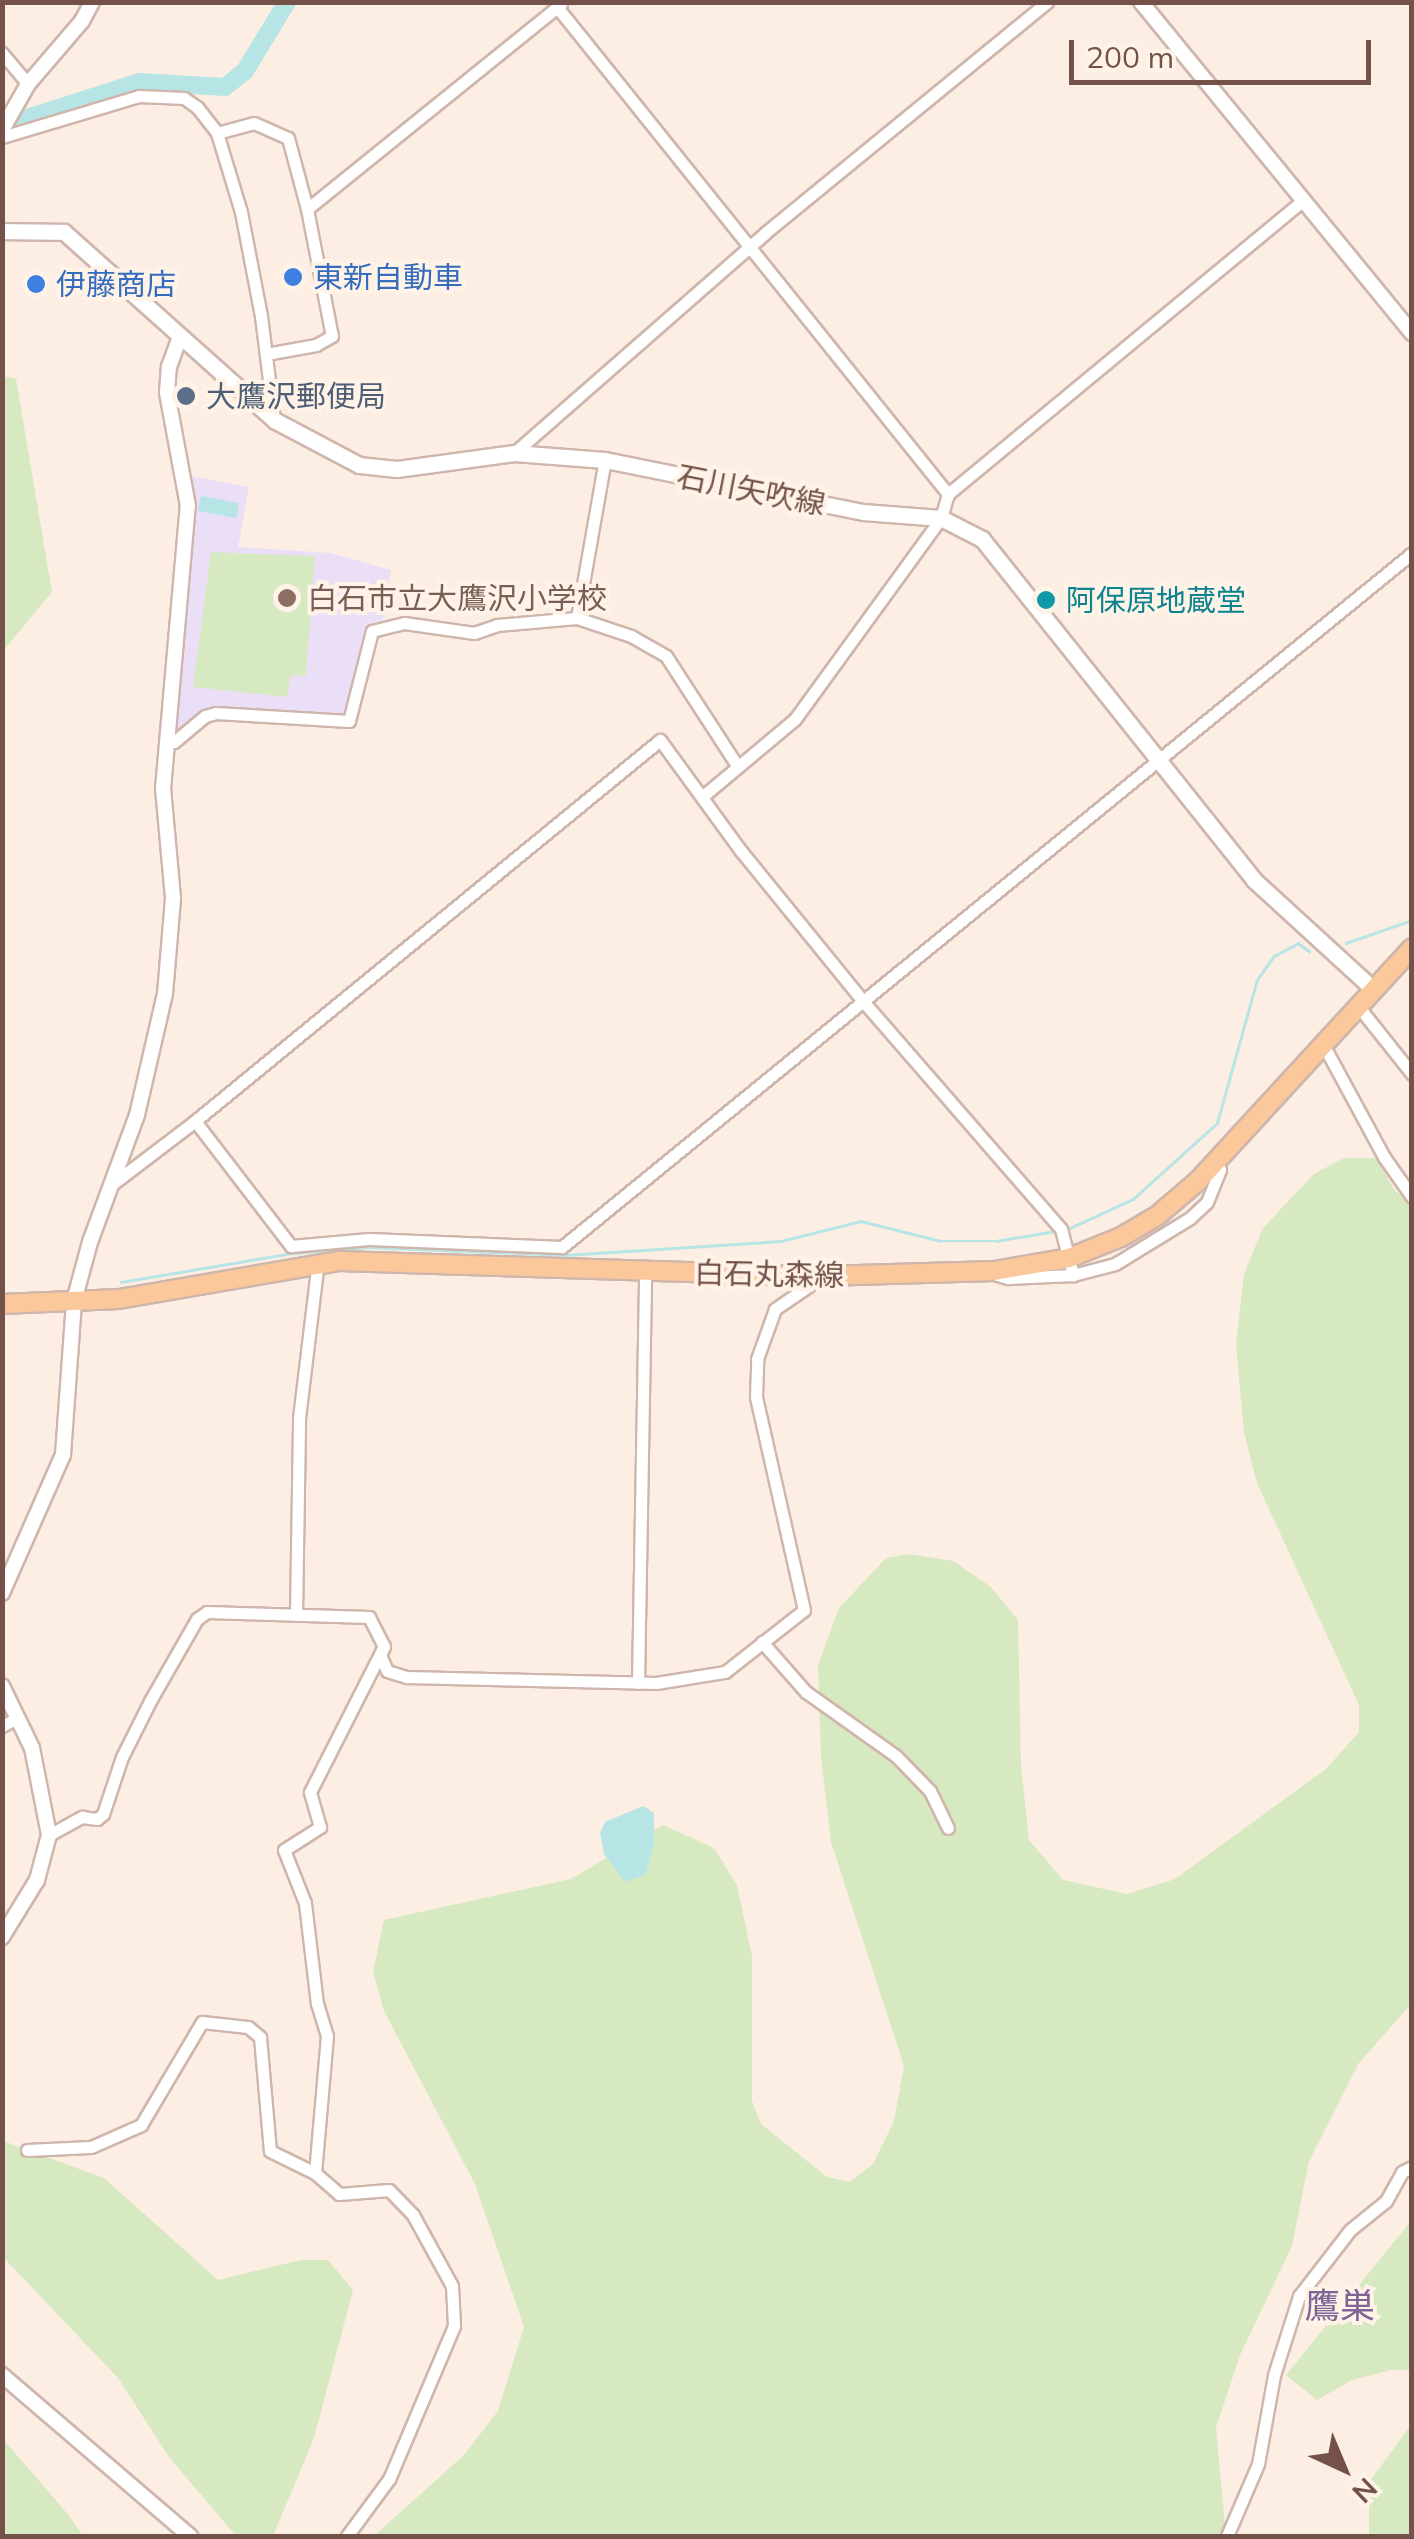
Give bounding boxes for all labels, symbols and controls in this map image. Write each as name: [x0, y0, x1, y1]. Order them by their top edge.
scale bar: [1074, 20, 1376, 82]
text: 200 m: [1086, 38, 1174, 76]
place label: 東新自動車: [313, 259, 463, 295]
place label: 伊藤商店: [56, 266, 176, 302]
marker: 東新自動車: [282, 266, 304, 288]
marker: 伊藤商店: [25, 273, 47, 295]
place label: 大鷹沢郵便局: [206, 378, 386, 414]
marker: 大鷹沢郵便局: [175, 385, 197, 407]
street label: 石川矢吹線: [674, 458, 828, 522]
place label: 白石市立大鷹沢小学校: [307, 580, 607, 616]
place label: 阿保原地蔵堂: [1066, 582, 1246, 618]
marker: 白石市立大鷹沢小学校: [276, 587, 298, 609]
marker: 阿保原地蔵堂: [1035, 589, 1057, 611]
street label: 白石丸森線: [694, 1255, 844, 1293]
district label: 鷹巣: [1305, 2284, 1375, 2326]
north arrow: [1294, 2419, 1394, 2519]
text: N: [1345, 2471, 1385, 2511]

